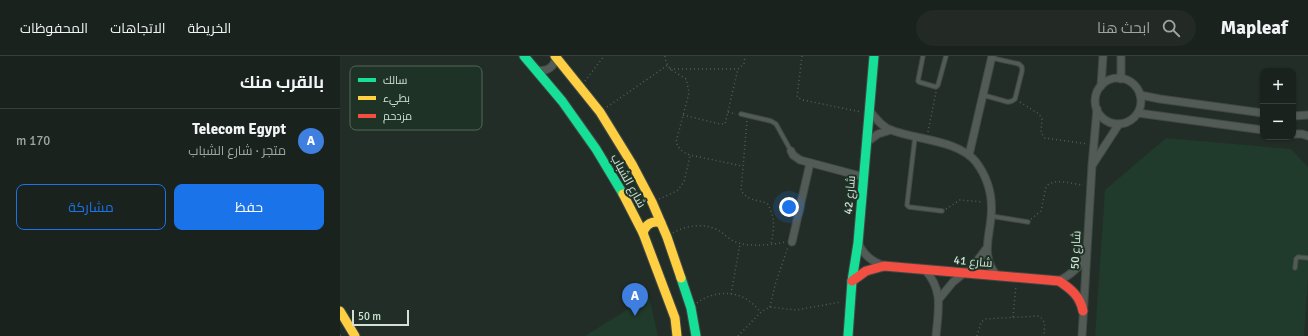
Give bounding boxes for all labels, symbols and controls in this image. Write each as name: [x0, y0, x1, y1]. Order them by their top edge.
search box: [916, 10, 1196, 46]
text: Mapleaf: [1220, 16, 1288, 40]
icon: search: [1160, 17, 1182, 39]
text: ابحث هنا: [1097, 19, 1150, 37]
text: المحفوظات: [20, 20, 88, 37]
text: الاتجاهات: [110, 20, 166, 37]
text: الخريطة: [188, 20, 231, 37]
legend: [350, 66, 482, 130]
map controls: [1260, 68, 1296, 140]
button: +: [1260, 68, 1296, 104]
text: بالقرب منك: [240, 72, 324, 93]
text: سالك: [383, 74, 407, 87]
text: بطيء: [383, 92, 410, 107]
button: −: [1260, 104, 1296, 140]
text: مزدحم: [383, 110, 412, 124]
text: Telecom Egypt: [192, 120, 286, 138]
text: 170 m: [16, 133, 50, 149]
text: A: [307, 133, 315, 149]
text: متجر · شارع الشباب: [188, 143, 286, 159]
street label: شارع الشباب: [607, 151, 649, 211]
street label: شارع 42: [841, 175, 859, 215]
button: مشاركة: [16, 184, 166, 230]
button: حفظ: [174, 184, 324, 230]
your location: [779, 197, 799, 217]
street label: شارع 50: [1067, 230, 1085, 270]
street label: شارع 41: [953, 253, 993, 271]
pin: A: [622, 283, 648, 316]
scale bar: [352, 308, 409, 327]
text: 50 m: [358, 310, 381, 323]

